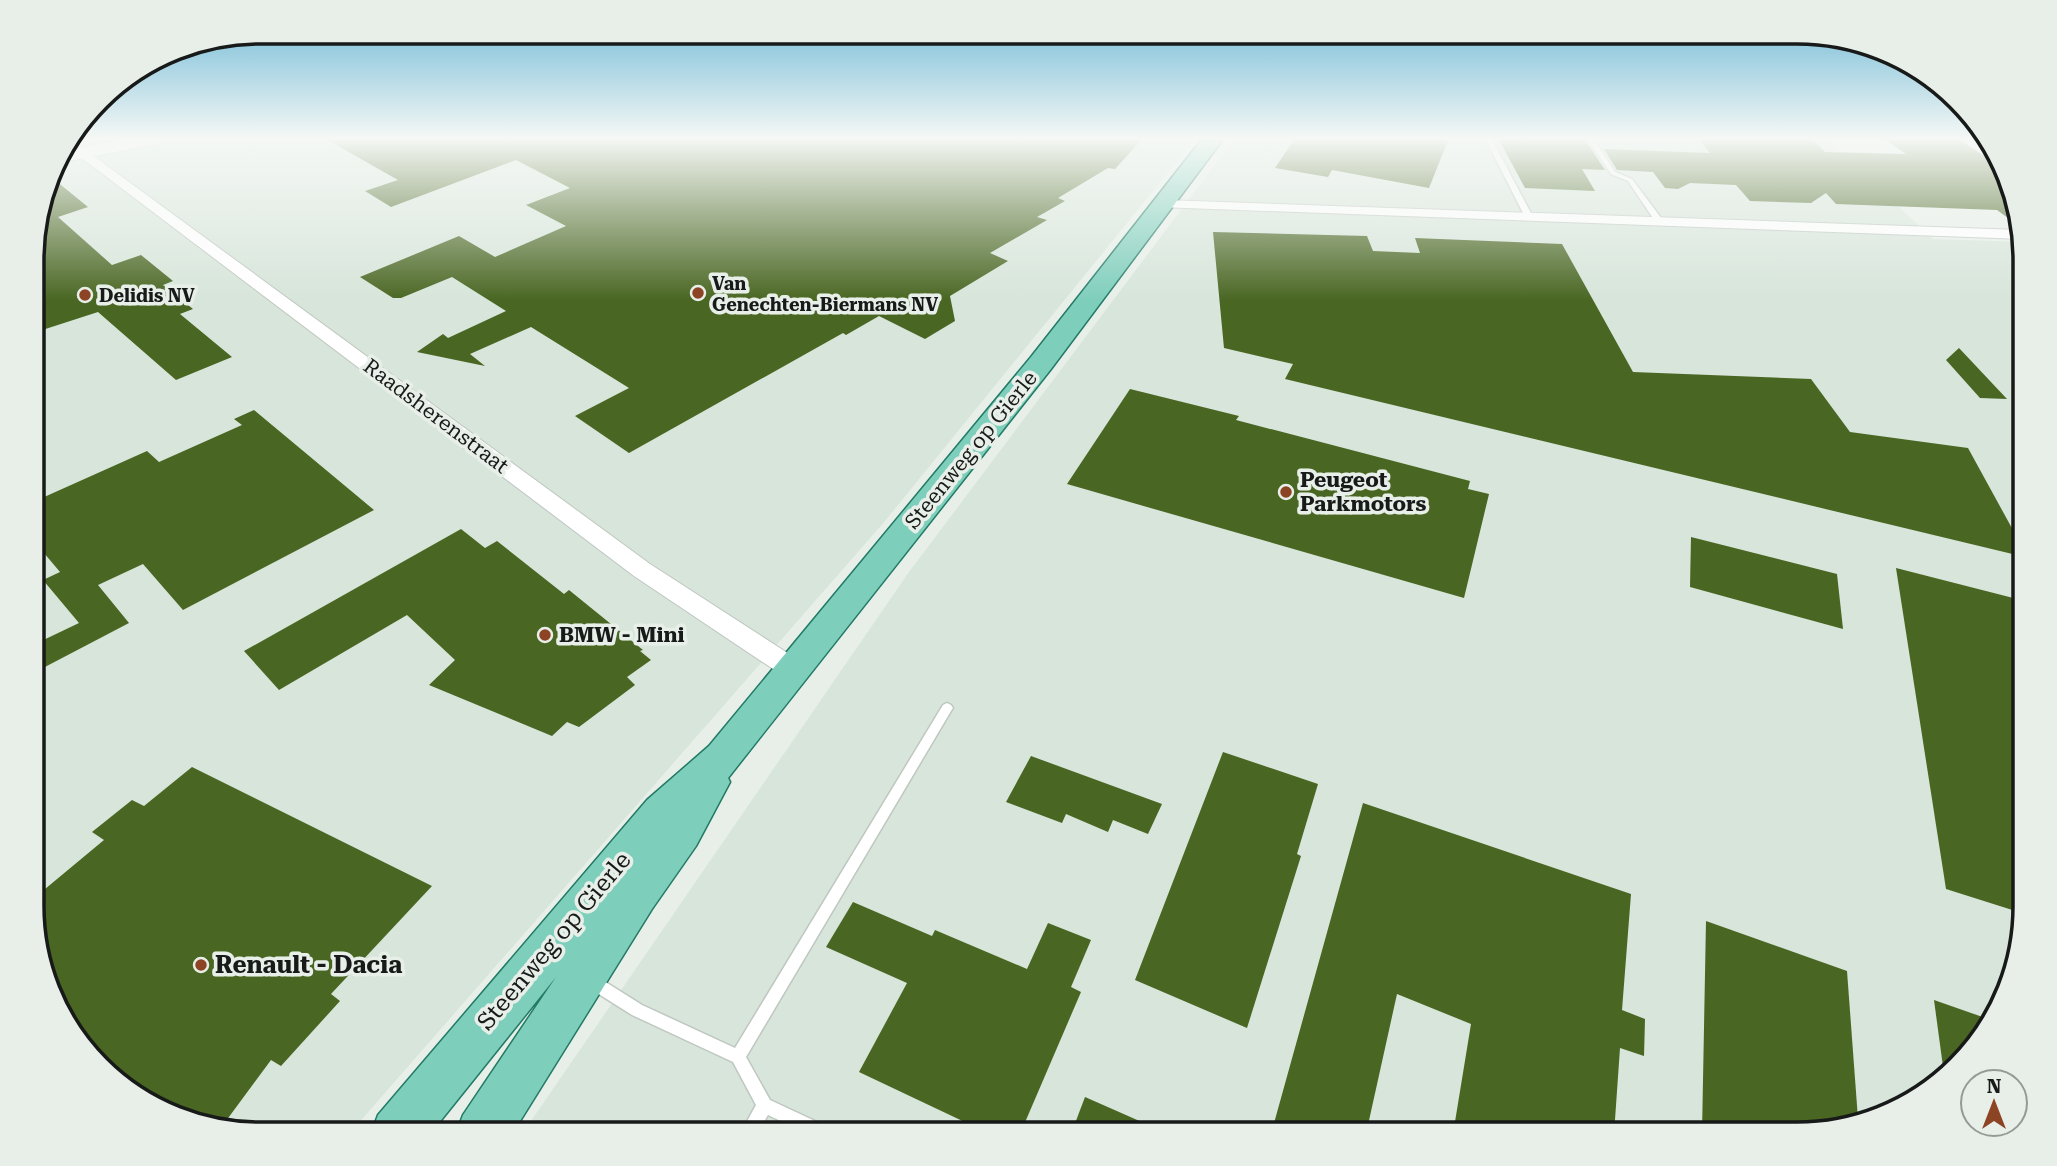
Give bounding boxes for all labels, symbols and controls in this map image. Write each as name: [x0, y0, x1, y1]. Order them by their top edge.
place label: Van Genechten-Biermans NV: [712, 273, 938, 315]
place label: Delidis NV: [99, 285, 195, 306]
marker: Van Genechten-Biermans NV: [690, 285, 706, 301]
marker: Delidis NV: [77, 287, 93, 303]
street label: Raadsherenstraat: [359, 354, 513, 478]
street label: Steenweg op Gierle: [900, 366, 1042, 534]
place label: Peugeot Parkmotors: [1300, 468, 1427, 516]
marker: Peugeot Parkmotors: [1278, 484, 1294, 500]
place label: BMW - Mini: [559, 623, 685, 647]
marker: BMW - Mini: [537, 627, 553, 643]
street label: Steenweg op Gierle: [471, 846, 637, 1036]
place label: Renault - Dacia: [215, 951, 402, 979]
marker: Renault - Dacia: [193, 957, 209, 973]
north arrow: [1959, 1068, 2029, 1138]
text: N: [1987, 1075, 2002, 1098]

